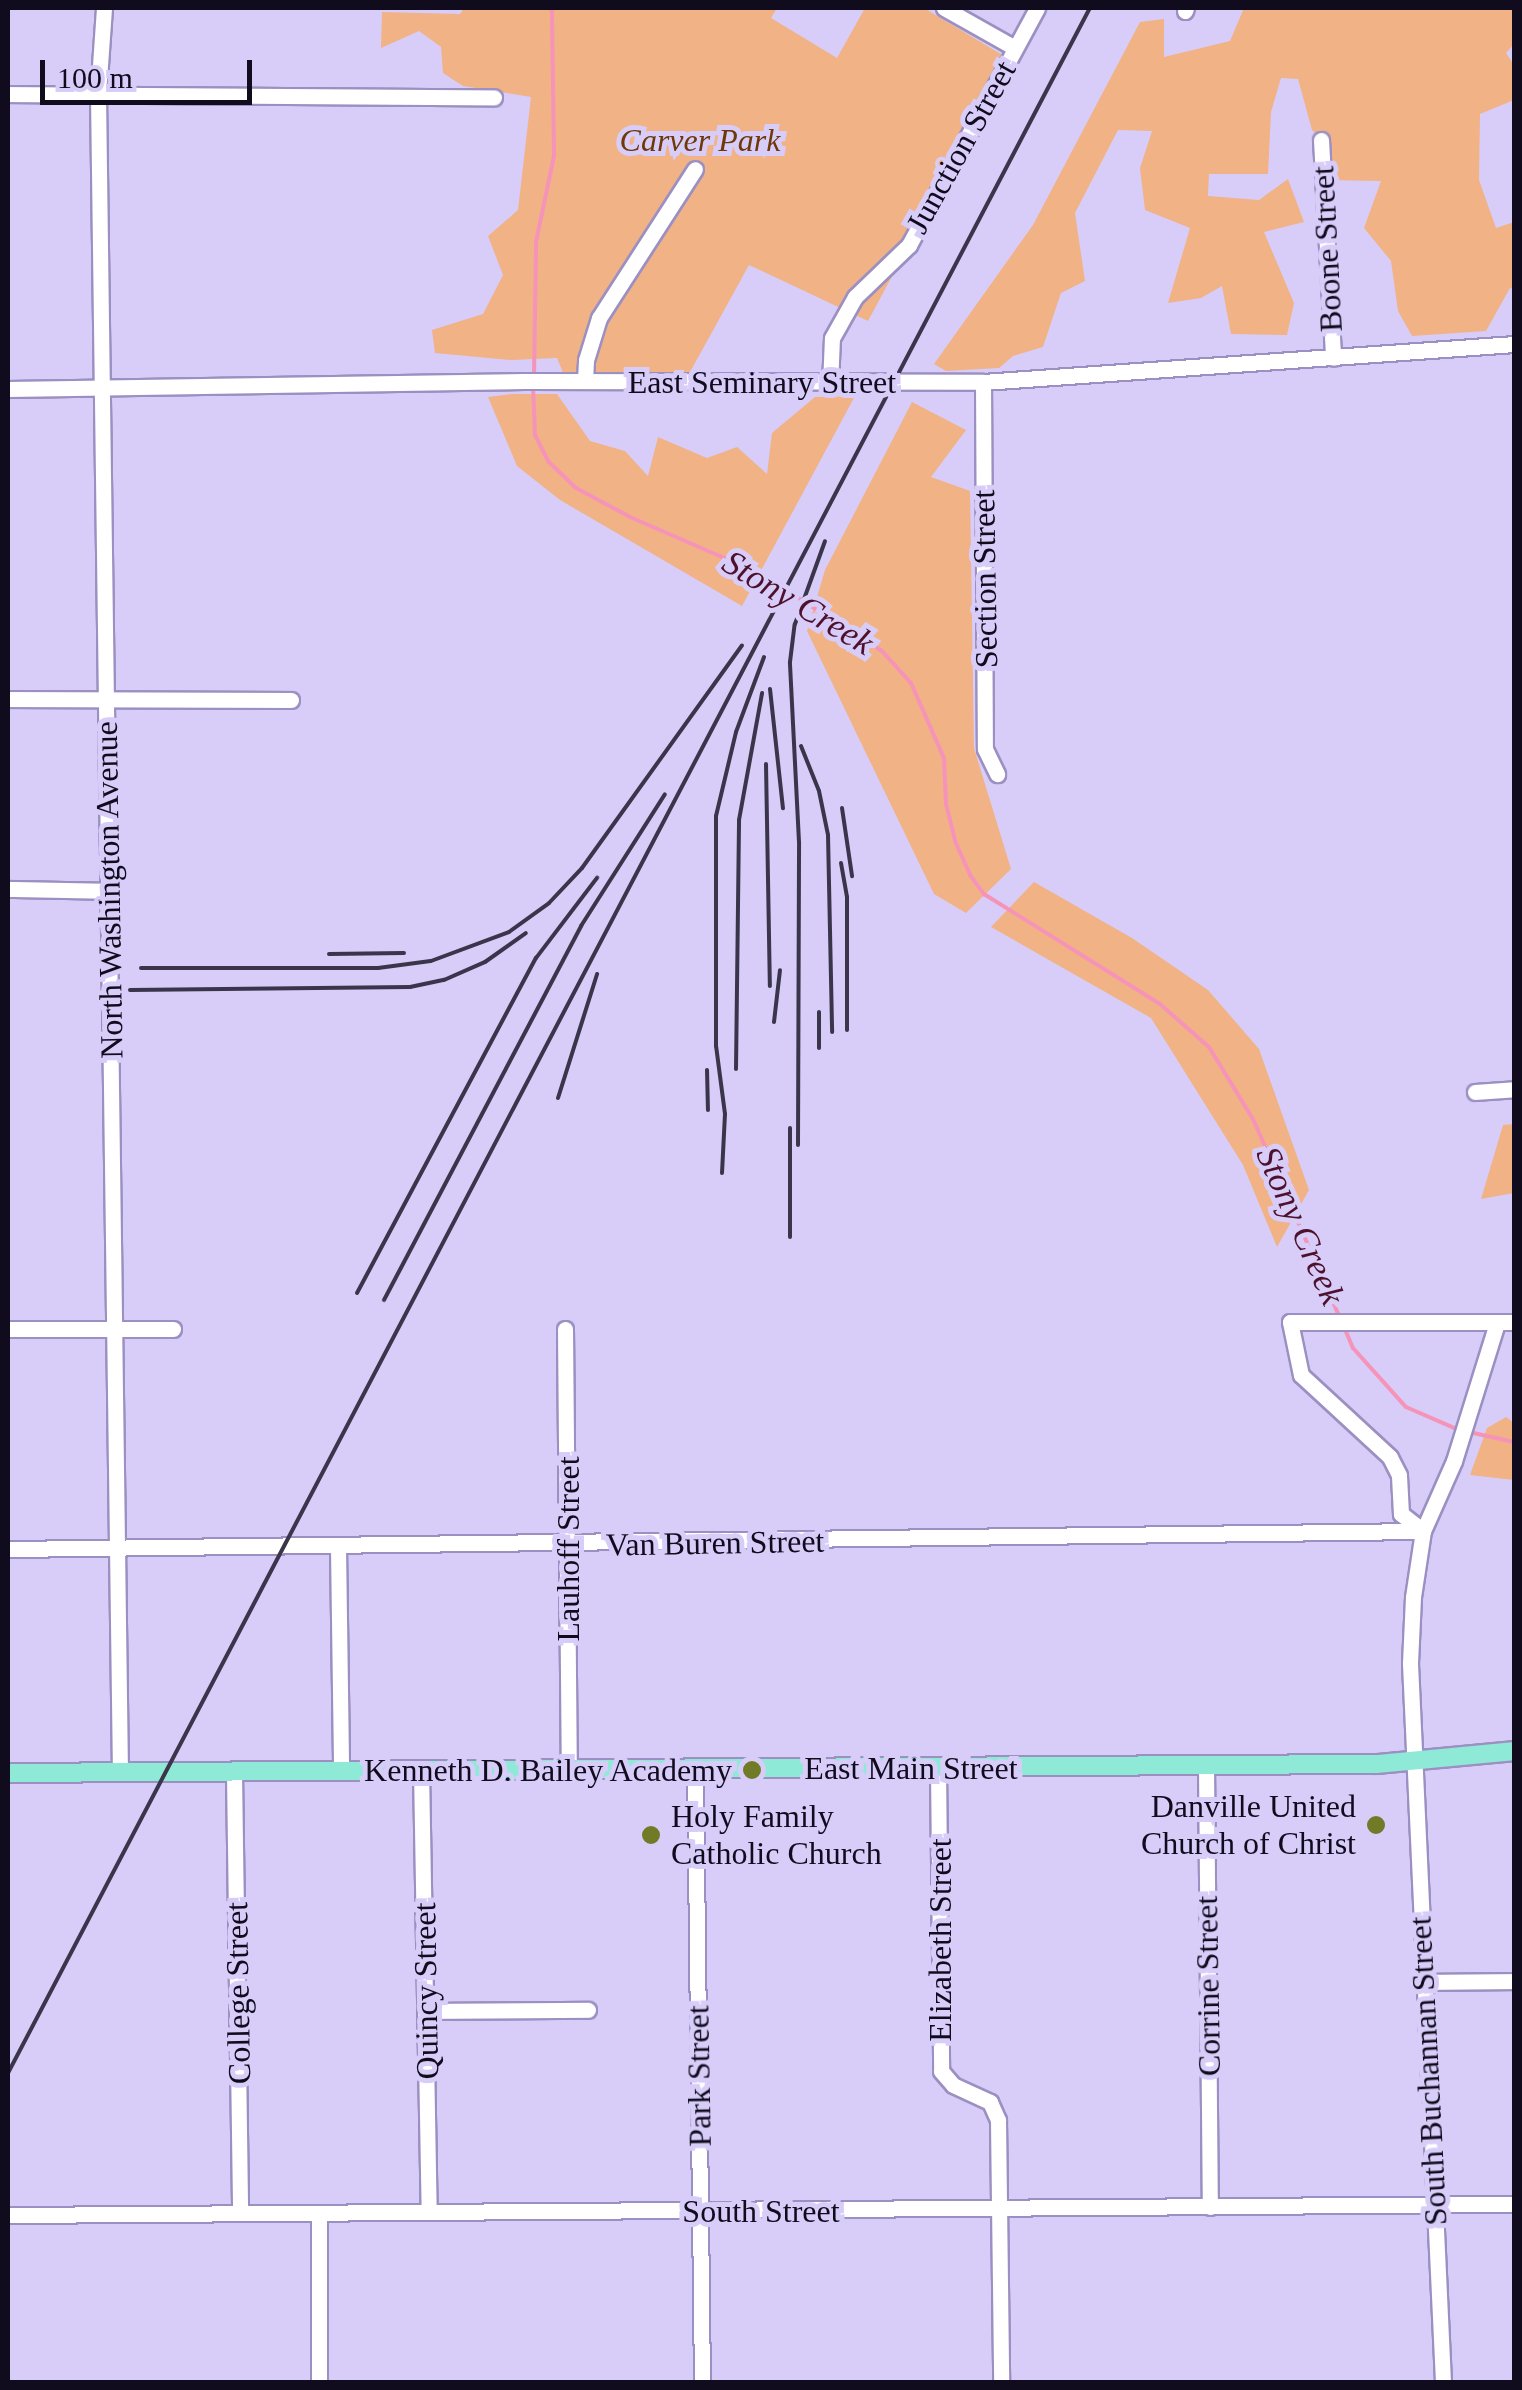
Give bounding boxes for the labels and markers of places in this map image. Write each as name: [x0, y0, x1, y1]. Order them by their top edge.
place label: Kenneth D. Bailey Academy: [362, 1751, 732, 1789]
marker: Kenneth D. Bailey Academy: [741, 1759, 763, 1781]
place label: Danville United Church of Christ: [1141, 1788, 1356, 1863]
place label: Holy Family Catholic Church: [671, 1798, 882, 1873]
marker: Danville United Church of Christ: [1365, 1814, 1387, 1836]
marker: Holy Family Catholic Church: [640, 1824, 662, 1846]

